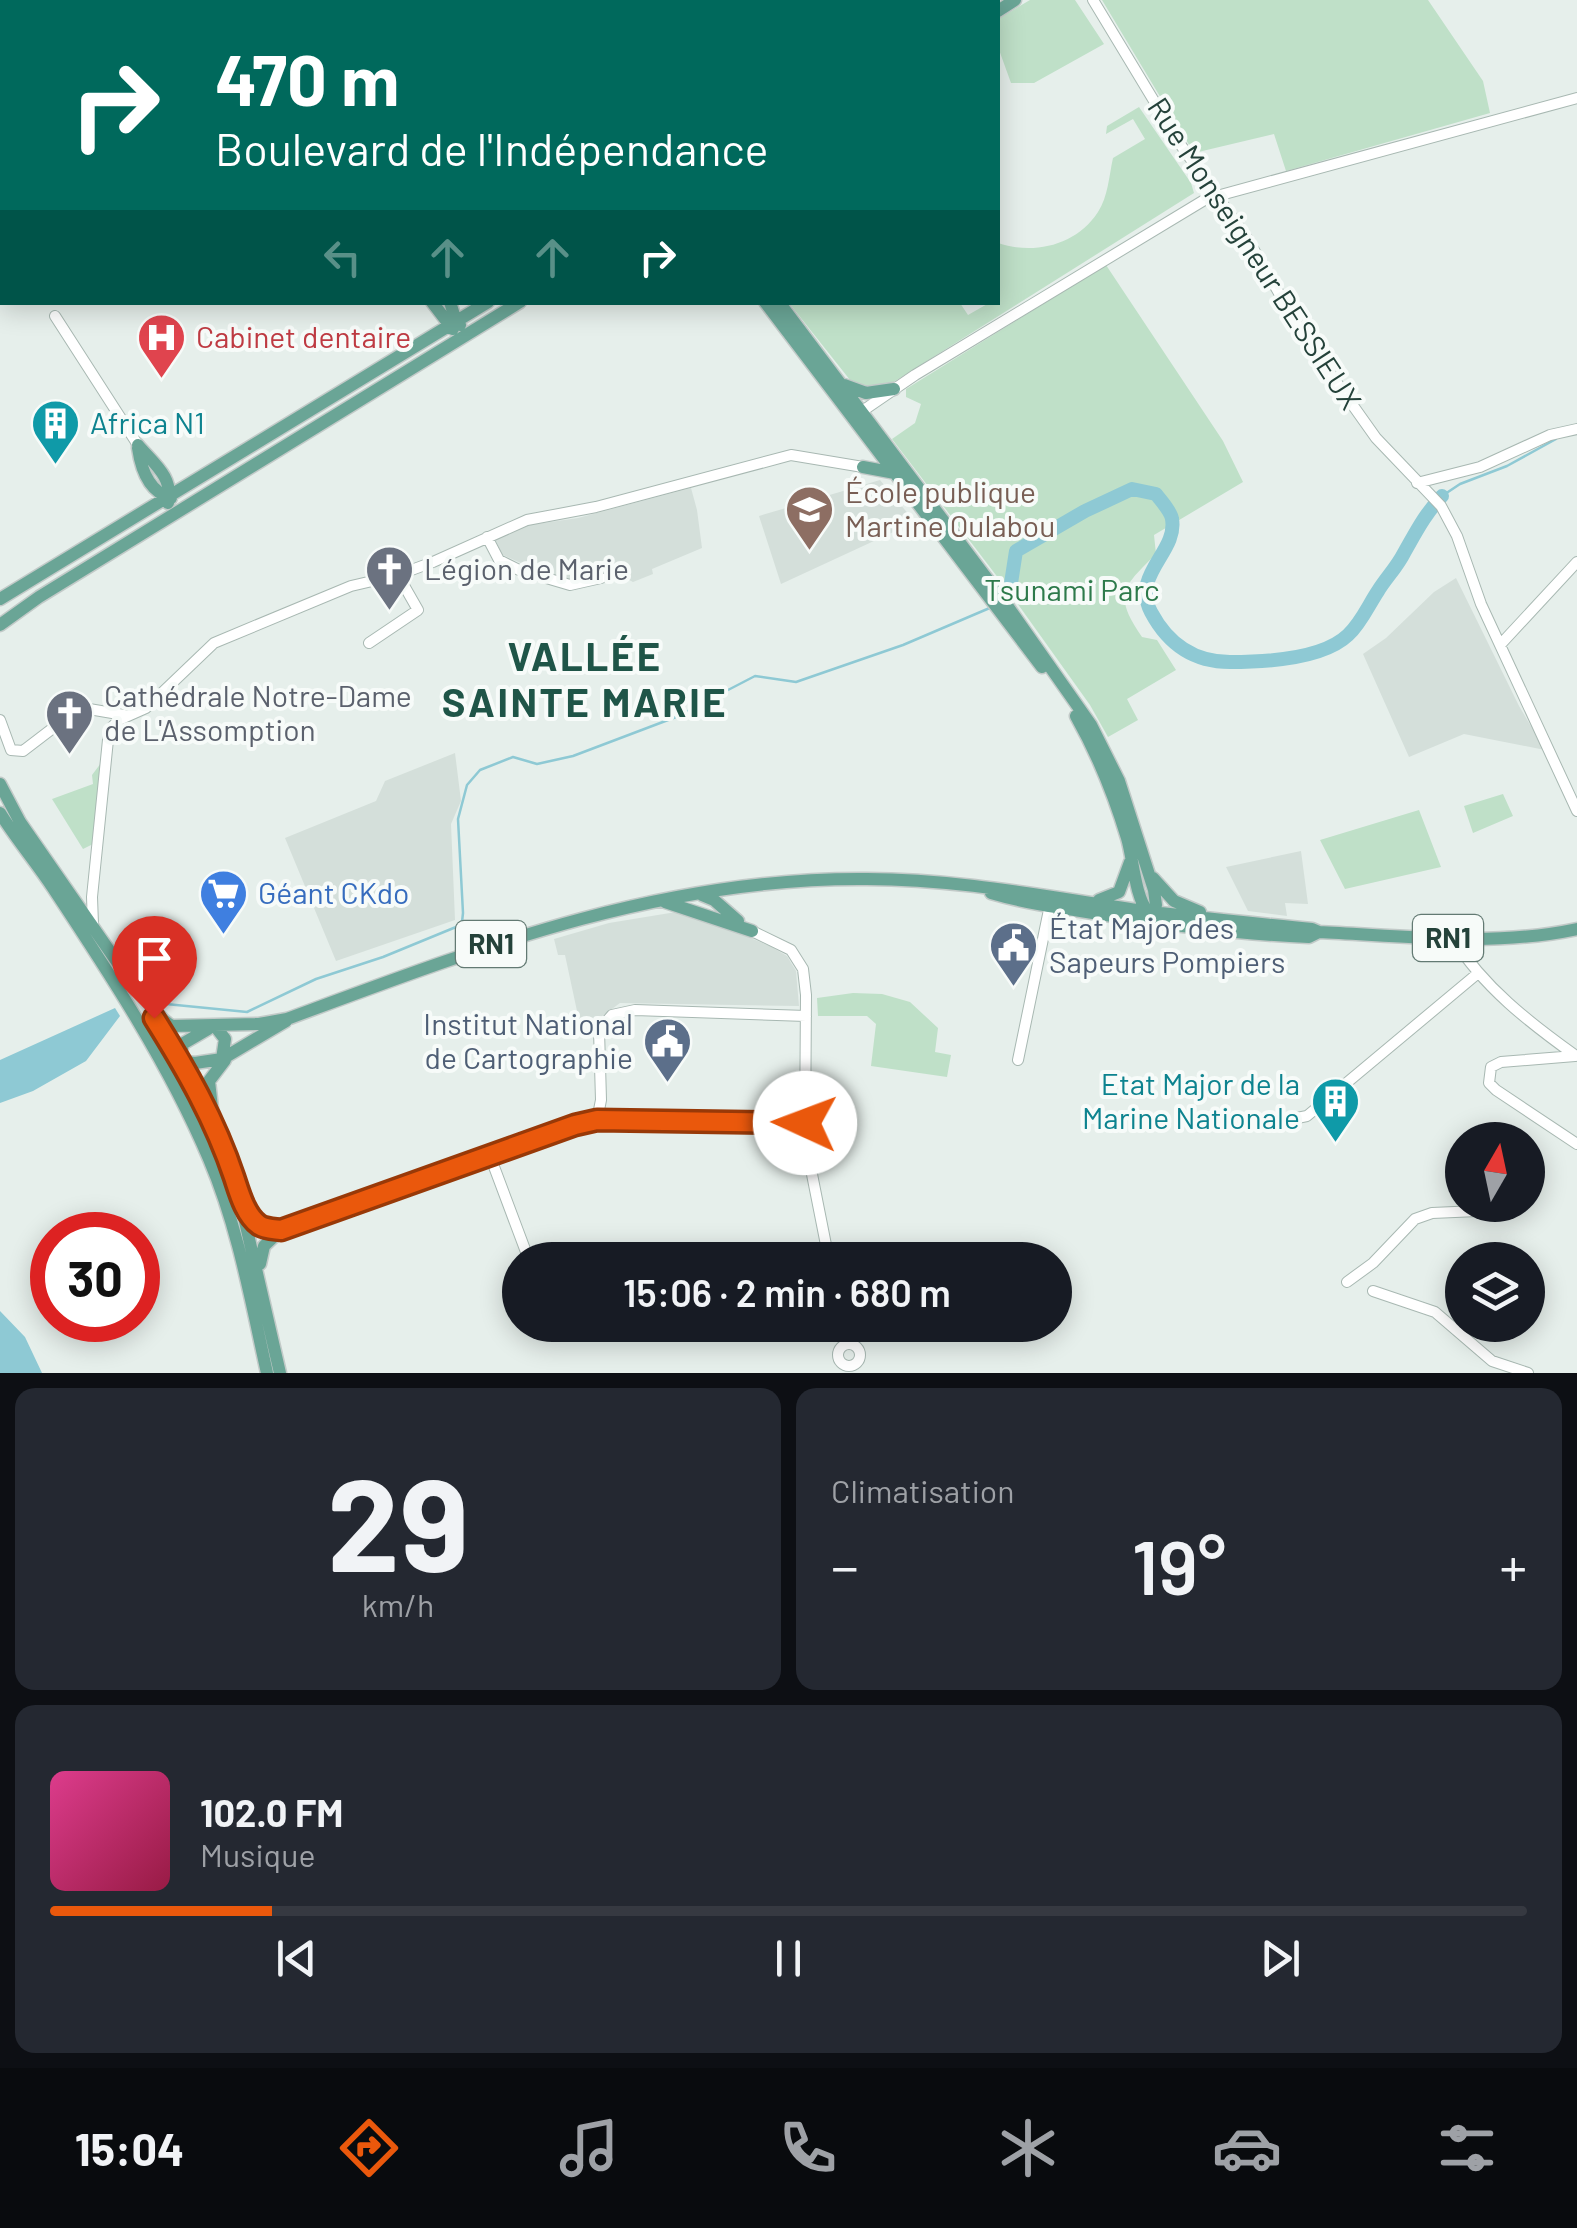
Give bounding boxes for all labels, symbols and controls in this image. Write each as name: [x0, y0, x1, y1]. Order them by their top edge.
text: 470 m: [215, 36, 399, 120]
icon: right: [50, 40, 180, 170]
street label: Rue Monseigneur BESSIEUX: [1141, 90, 1370, 416]
text: Boulevard de l'Indépendance: [215, 121, 768, 175]
icon: left: [315, 230, 370, 285]
icon: ahead: [420, 230, 475, 285]
icon: ahead: [525, 230, 580, 285]
icon: right: [630, 230, 685, 285]
hospital icon: Cabinet dentaire: [135, 312, 187, 380]
place label: Cabinet dentaire: [196, 318, 411, 354]
building icon: Africa N1: [29, 398, 81, 466]
place label: Africa N1: [90, 404, 205, 440]
place label: École publique Martine Oulabou: [845, 473, 1055, 543]
school or university icon: École publique Martine Oulabou: [784, 484, 836, 552]
church icon: Légion de Marie: [363, 544, 415, 612]
place label: Légion de Marie: [424, 550, 629, 586]
park label: Tsunami Parc: [984, 571, 1160, 607]
district label: VALLÉE SAINTE MARIE: [442, 631, 728, 725]
place label: Cathédrale Notre-Dame de L'Assomption: [104, 677, 412, 747]
church icon: Cathédrale Notre-Dame de L'Assomption: [43, 688, 95, 756]
supermarket icon: Géant CKdo: [197, 868, 249, 936]
place label: Géant CKdo: [258, 874, 409, 910]
place label: État Major des Sapeurs Pompiers: [1049, 909, 1285, 979]
road number: RN1: [1413, 915, 1483, 961]
pin: [112, 916, 197, 1019]
public building icon: État Major des Sapeurs Pompiers: [988, 920, 1040, 988]
road number: RN1: [456, 921, 526, 967]
icon: arrive: [127, 931, 182, 986]
place label: Institut National de Cartographie: [423, 1005, 633, 1075]
public building icon: Institut National de Cartographie: [642, 1016, 694, 1084]
place label: Etat Major de la Marine Nationale: [1082, 1065, 1300, 1135]
position arrow: [753, 1071, 857, 1175]
building icon: Etat Major de la Marine Nationale: [1309, 1076, 1361, 1144]
north arrow: [1445, 1122, 1545, 1222]
map controls: [1445, 1122, 1545, 1342]
speed limit sign: 30: [30, 1212, 160, 1342]
button: layers: [1445, 1242, 1545, 1342]
text: 15:06 · 2 min · 680 m: [623, 1269, 951, 1315]
text: 29: [327, 1442, 469, 1598]
text: Climatisation: [831, 1471, 1015, 1509]
text: 19°: [1132, 1520, 1226, 1610]
text: −: [831, 1532, 859, 1598]
text: +: [1499, 1532, 1527, 1598]
text: km/h: [362, 1585, 434, 1623]
text: 102.0 FM: [200, 1789, 343, 1835]
text: Musique: [200, 1835, 315, 1873]
icon: previous: [269, 1931, 324, 1986]
icon: pause: [761, 1931, 816, 1986]
icon: next: [1253, 1931, 1308, 1986]
icon: directions: [334, 2113, 404, 2183]
icon: music: [554, 2113, 624, 2183]
icon: phone: [773, 2113, 843, 2183]
icon: climate: [993, 2113, 1063, 2183]
icon: car: [1212, 2113, 1282, 2183]
icon: filters: [1432, 2113, 1502, 2183]
text: 15:04: [75, 2121, 184, 2175]

